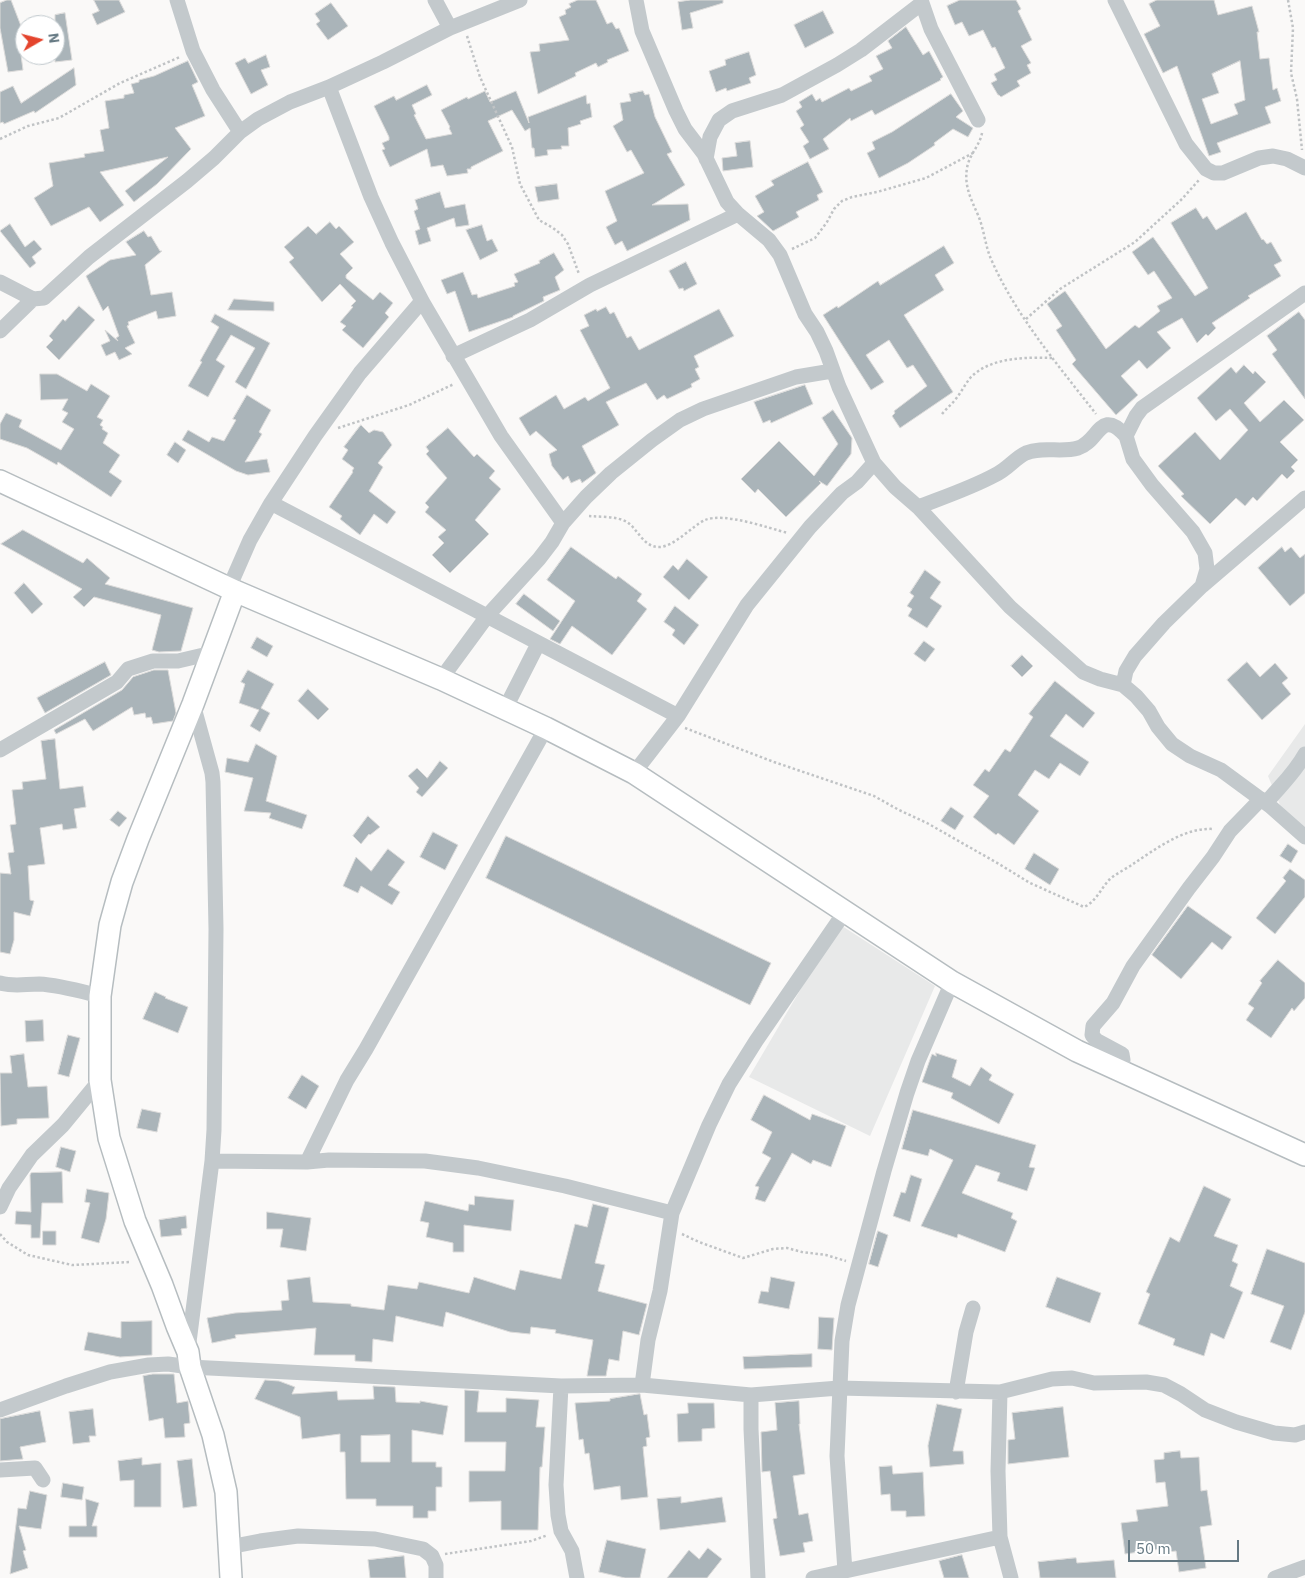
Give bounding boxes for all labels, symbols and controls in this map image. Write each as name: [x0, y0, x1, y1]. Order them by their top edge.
north arrow: [15, 15, 65, 65]
text: N: [44, 32, 63, 44]
scale bar: [1130, 1530, 1241, 1562]
text: 50 m: [1136, 1539, 1171, 1558]

